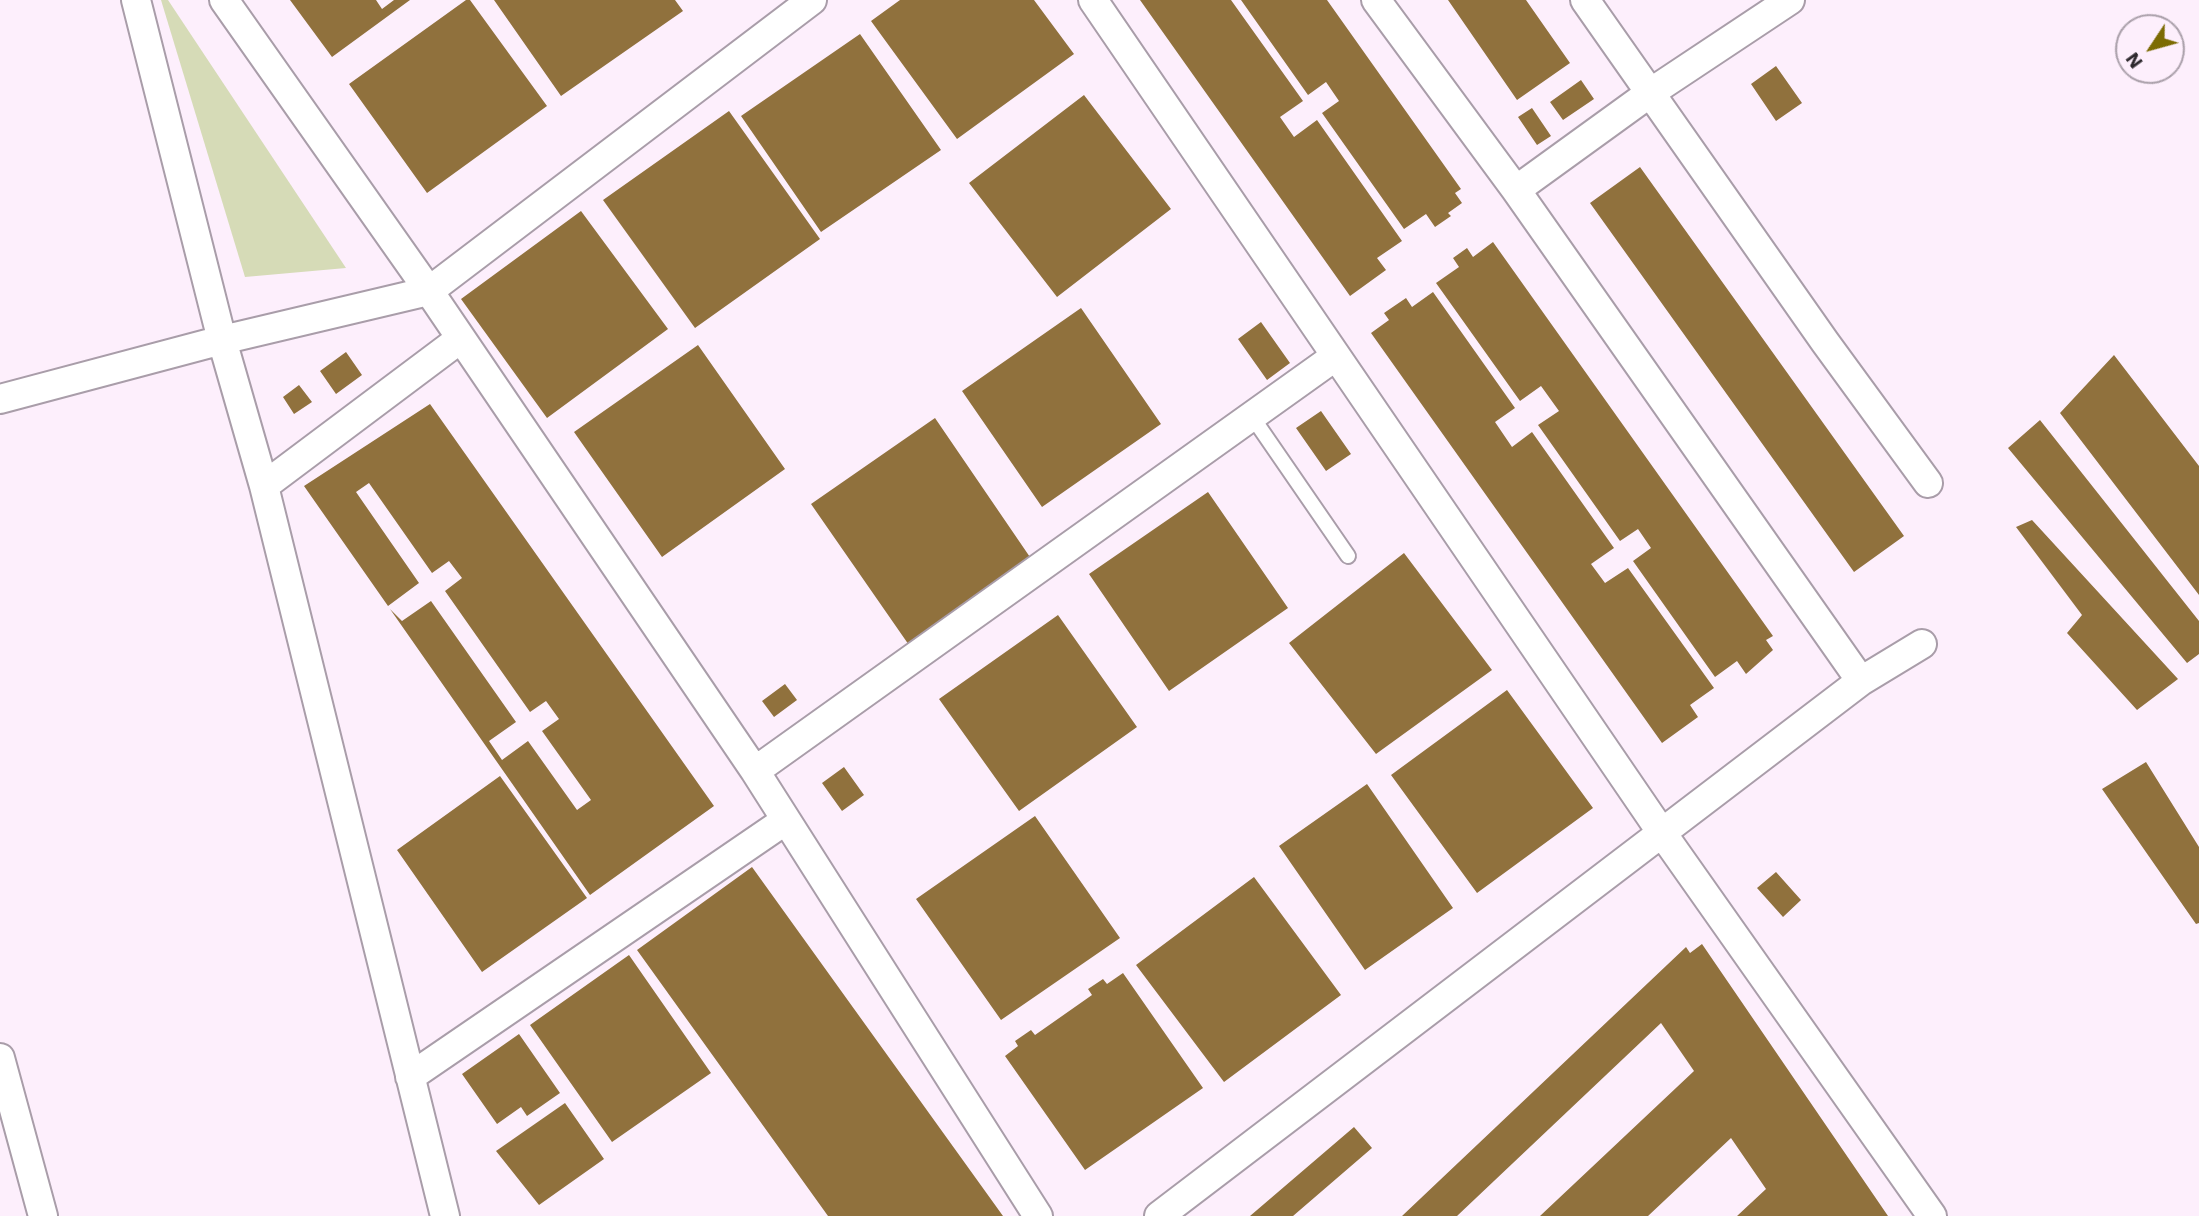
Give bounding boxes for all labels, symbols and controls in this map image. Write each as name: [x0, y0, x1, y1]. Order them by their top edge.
north arrow: [2115, 14, 2185, 84]
text: N: [2121, 48, 2148, 73]

